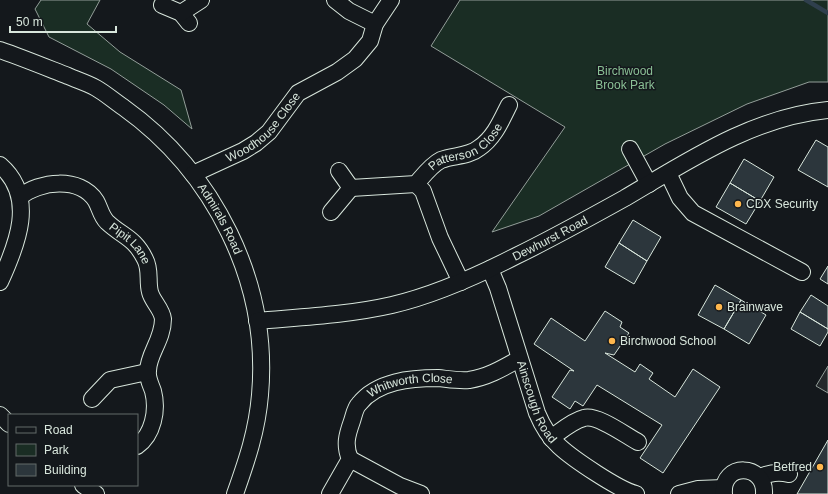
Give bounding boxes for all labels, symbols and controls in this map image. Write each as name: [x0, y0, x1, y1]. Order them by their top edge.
scale bar: [10, 8, 116, 34]
text: 50 m: [16, 15, 43, 29]
park label: Birchwood Brook Park: [595, 64, 656, 92]
street label: Woodhouse Close: [224, 89, 303, 165]
street label: Patterson Close: [425, 120, 506, 173]
street label: Admirals Road: [195, 181, 245, 256]
place label: CDX Security: [746, 197, 818, 211]
marker: CDX Security: [733, 199, 743, 209]
street label: Dewhurst Road: [510, 213, 590, 264]
street label: Pipit Lane: [106, 220, 154, 267]
place label: Brainwave: [727, 300, 783, 314]
marker: Brainwave: [714, 302, 724, 312]
place label: Birchwood School: [620, 334, 716, 348]
marker: Birchwood School: [607, 336, 617, 346]
street label: Ainscough Road: [514, 359, 560, 446]
street label: Whitworth Close: [365, 371, 454, 400]
legend: [8, 414, 138, 486]
text: Road: [44, 423, 73, 437]
text: Park: [44, 443, 70, 457]
place label: Betfred: [773, 460, 812, 474]
marker: Betfred: [815, 462, 825, 472]
text: Building: [44, 463, 87, 477]

